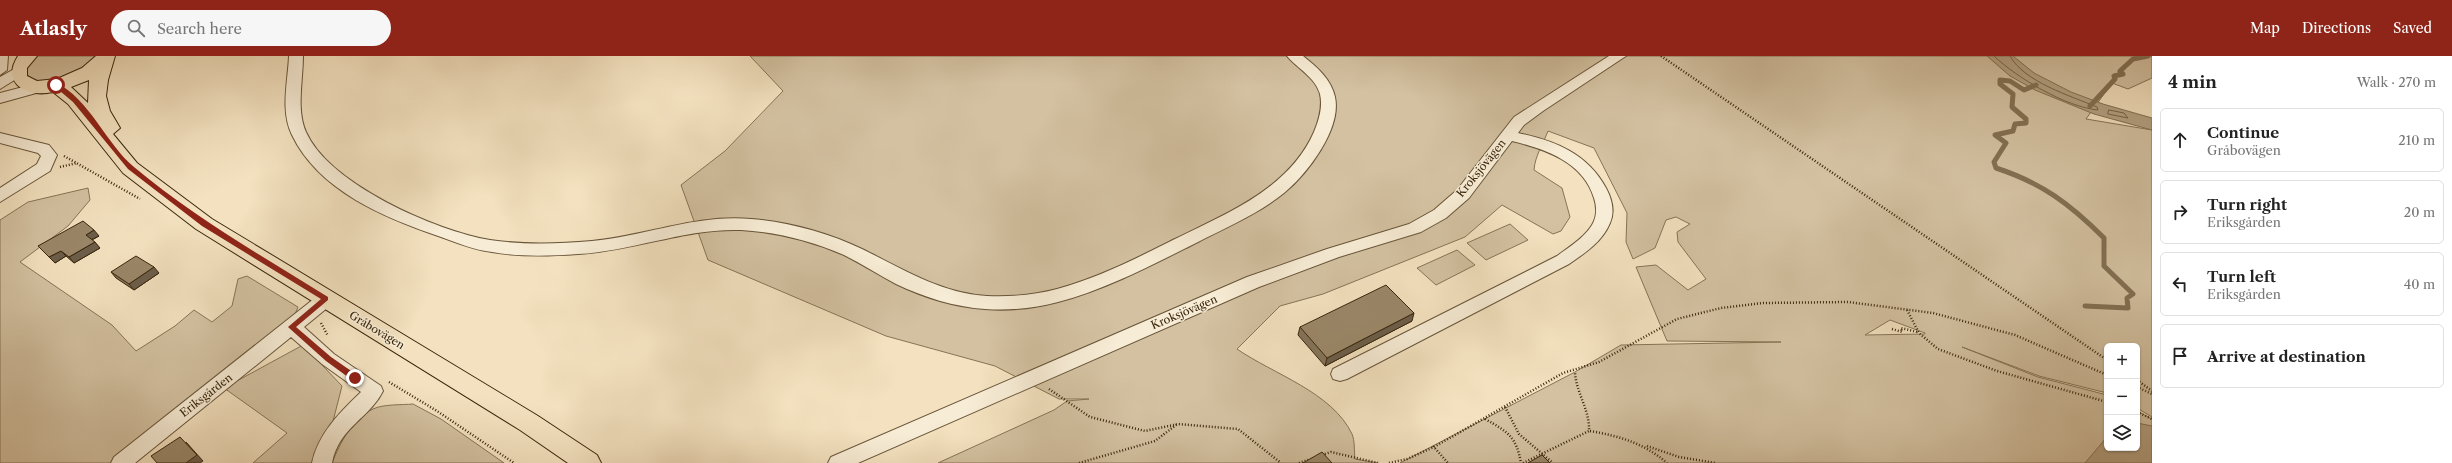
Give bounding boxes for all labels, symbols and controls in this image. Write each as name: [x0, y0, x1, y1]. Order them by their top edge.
search box: [111, 10, 391, 46]
text: Atlasly: [20, 17, 87, 40]
icon: search: [125, 17, 147, 39]
text: Search here: [157, 19, 242, 38]
text: Map: [2250, 19, 2280, 37]
text: Directions: [2302, 19, 2371, 37]
text: Saved: [2393, 19, 2432, 37]
text: 4 min: [2168, 72, 2217, 92]
text: Walk · 270 m: [2357, 74, 2436, 90]
route start: [47, 76, 65, 94]
text: Continue: [2207, 123, 2279, 142]
icon: ahead: [2169, 129, 2191, 151]
text: 210 m: [2398, 132, 2435, 148]
street label: Kroksjövägen: [1453, 136, 1509, 200]
text: Gråbovägen: [2207, 142, 2281, 158]
text: Turn right: [2207, 195, 2287, 214]
icon: right: [2169, 201, 2191, 223]
text: 20 m: [2404, 204, 2435, 220]
text: Eriksgården: [2207, 214, 2281, 230]
text: Turn left: [2207, 267, 2276, 286]
icon: left: [2169, 273, 2191, 295]
text: 40 m: [2404, 276, 2435, 292]
text: Eriksgården: [2207, 286, 2281, 302]
street label: Kroksjövägen: [1149, 292, 1219, 332]
street label: Gråbovägen: [347, 308, 408, 352]
map controls: [2104, 343, 2140, 451]
button: +: [2104, 343, 2140, 379]
icon: arrive: [2169, 345, 2191, 367]
text: Arrive at destination: [2207, 347, 2366, 366]
route end: [346, 369, 364, 387]
street label: Eriksgården: [177, 370, 235, 420]
button: −: [2104, 379, 2140, 415]
button: layers: [2104, 415, 2140, 451]

